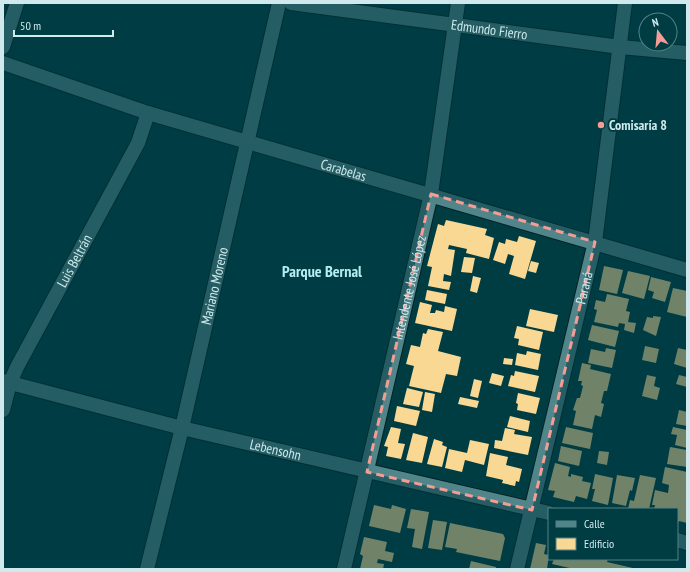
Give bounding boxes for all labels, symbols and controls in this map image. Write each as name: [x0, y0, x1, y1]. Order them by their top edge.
scale bar: [14, 12, 113, 38]
north arrow: [638, 12, 678, 52]
street label: Edmundo Fierro: [450, 15, 529, 44]
text: N: [650, 15, 660, 30]
text: 50 m: [20, 18, 41, 33]
place label: Comisaría 8: [609, 116, 667, 134]
marker: Comisaría 8: [596, 120, 606, 130]
street label: Carabelas: [319, 155, 369, 185]
street label: Luis Beltrán: [53, 231, 96, 290]
street label: Intendente José López: [388, 233, 430, 341]
street label: Mariano Moreno: [197, 245, 232, 326]
district label: Parque Bernal: [282, 261, 362, 281]
street label: Paraná: [571, 270, 597, 306]
street label: Lebensohn: [248, 435, 303, 464]
legend: [548, 508, 678, 560]
text: Calle: [584, 516, 605, 531]
text: Edificio: [584, 536, 614, 551]

